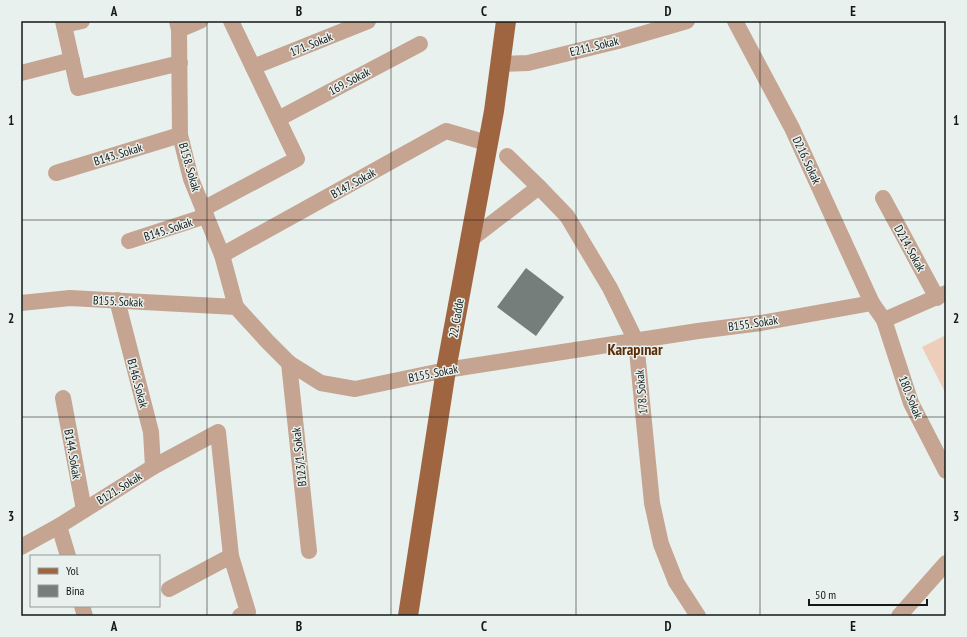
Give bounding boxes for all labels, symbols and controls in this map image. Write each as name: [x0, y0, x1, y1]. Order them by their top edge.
text: A: [110, 3, 118, 20]
text: B: [296, 3, 302, 20]
text: C: [481, 3, 487, 20]
text: D: [665, 3, 672, 20]
text: E: [850, 3, 856, 20]
street label: 171. Sokak: [288, 29, 335, 59]
street label: E211. Sokak: [568, 33, 620, 59]
street label: 169. Sokak: [326, 64, 372, 98]
text: 1: [8, 112, 14, 129]
text: 1: [953, 112, 959, 129]
street label: D216. Sokak: [789, 134, 825, 187]
street label: B143. Sokak: [92, 139, 145, 169]
street label: B158. Sokak: [176, 141, 204, 194]
street label: B147. Sokak: [328, 164, 378, 201]
street label: B145. Sokak: [142, 214, 194, 244]
street label: D214. Sokak: [891, 222, 929, 274]
street label: B155. Sokak: [93, 292, 144, 310]
street label: 22. Cadde: [445, 297, 467, 339]
text: 2: [8, 310, 14, 327]
text: 2: [953, 310, 959, 327]
street label: B155. Sokak: [727, 312, 779, 334]
district label: Karapınar: [607, 339, 663, 359]
street label: B146. Sokak: [124, 357, 152, 409]
street label: B155. Sokak: [407, 361, 459, 385]
street label: 178. Sokak: [632, 369, 650, 415]
street label: 180. Sokak: [896, 374, 926, 421]
street label: B123/1. Sokak: [288, 426, 310, 487]
street label: B144. Sokak: [61, 428, 85, 480]
street label: B121. Sokak: [94, 468, 145, 508]
text: 3: [8, 508, 14, 525]
text: 3: [953, 508, 959, 525]
legend: [30, 555, 160, 607]
text: Yol: [66, 563, 79, 578]
scale bar: [809, 581, 927, 607]
text: Bina: [66, 583, 85, 598]
text: 50 m: [815, 587, 836, 602]
text: A: [110, 618, 118, 635]
text: B: [296, 618, 302, 635]
text: C: [481, 618, 487, 635]
text: D: [665, 618, 672, 635]
text: E: [850, 618, 856, 635]

